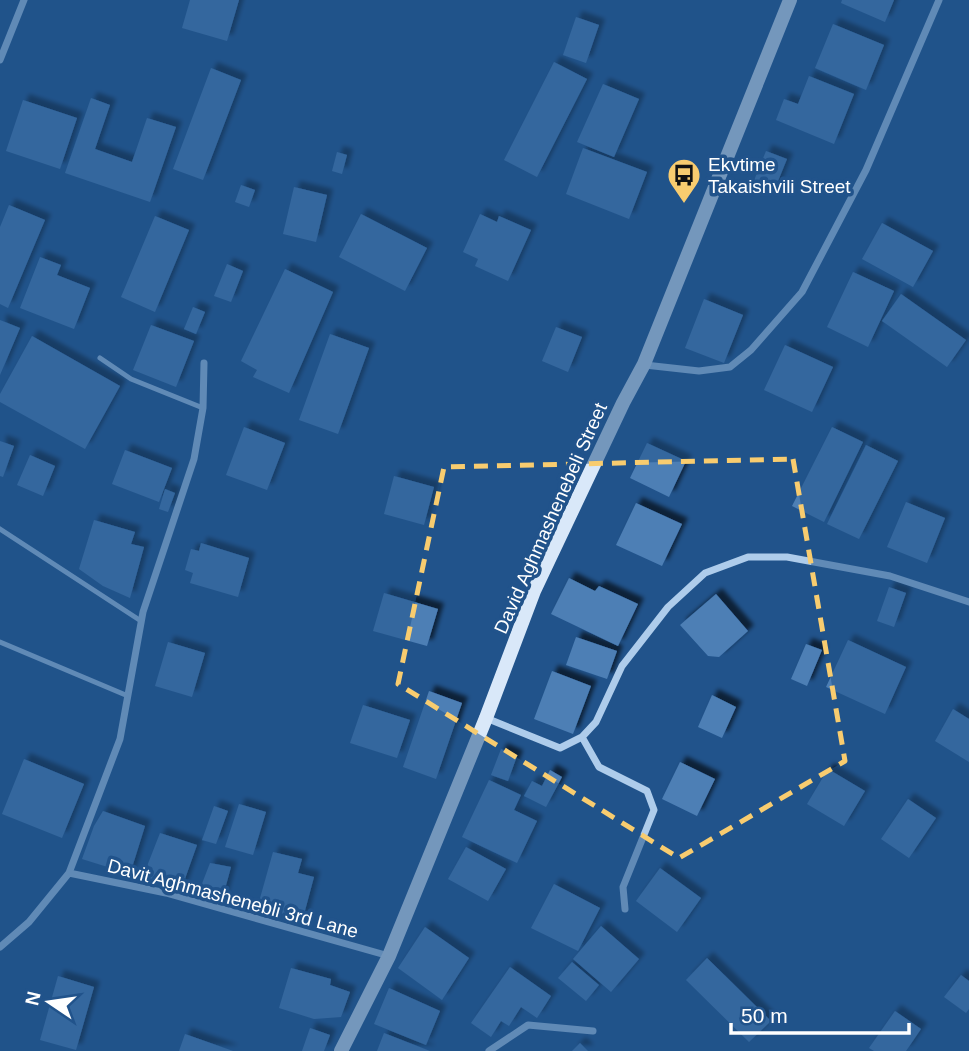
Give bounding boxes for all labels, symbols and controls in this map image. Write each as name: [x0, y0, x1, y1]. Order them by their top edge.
place label: Ekvtime Takaishvili Street: [708, 154, 851, 197]
bus stop icon: Ekvtime Takaishvili Street: [665, 156, 703, 205]
street label: David Aghmashenebeli Street: [490, 399, 611, 637]
street label: Davit Aghmashenebli 3rd Lane: [105, 855, 361, 942]
north arrow: [14, 967, 84, 1037]
text: N: [21, 989, 45, 1007]
scale bar: [731, 992, 909, 1036]
text: 50 m: [741, 1004, 788, 1027]

